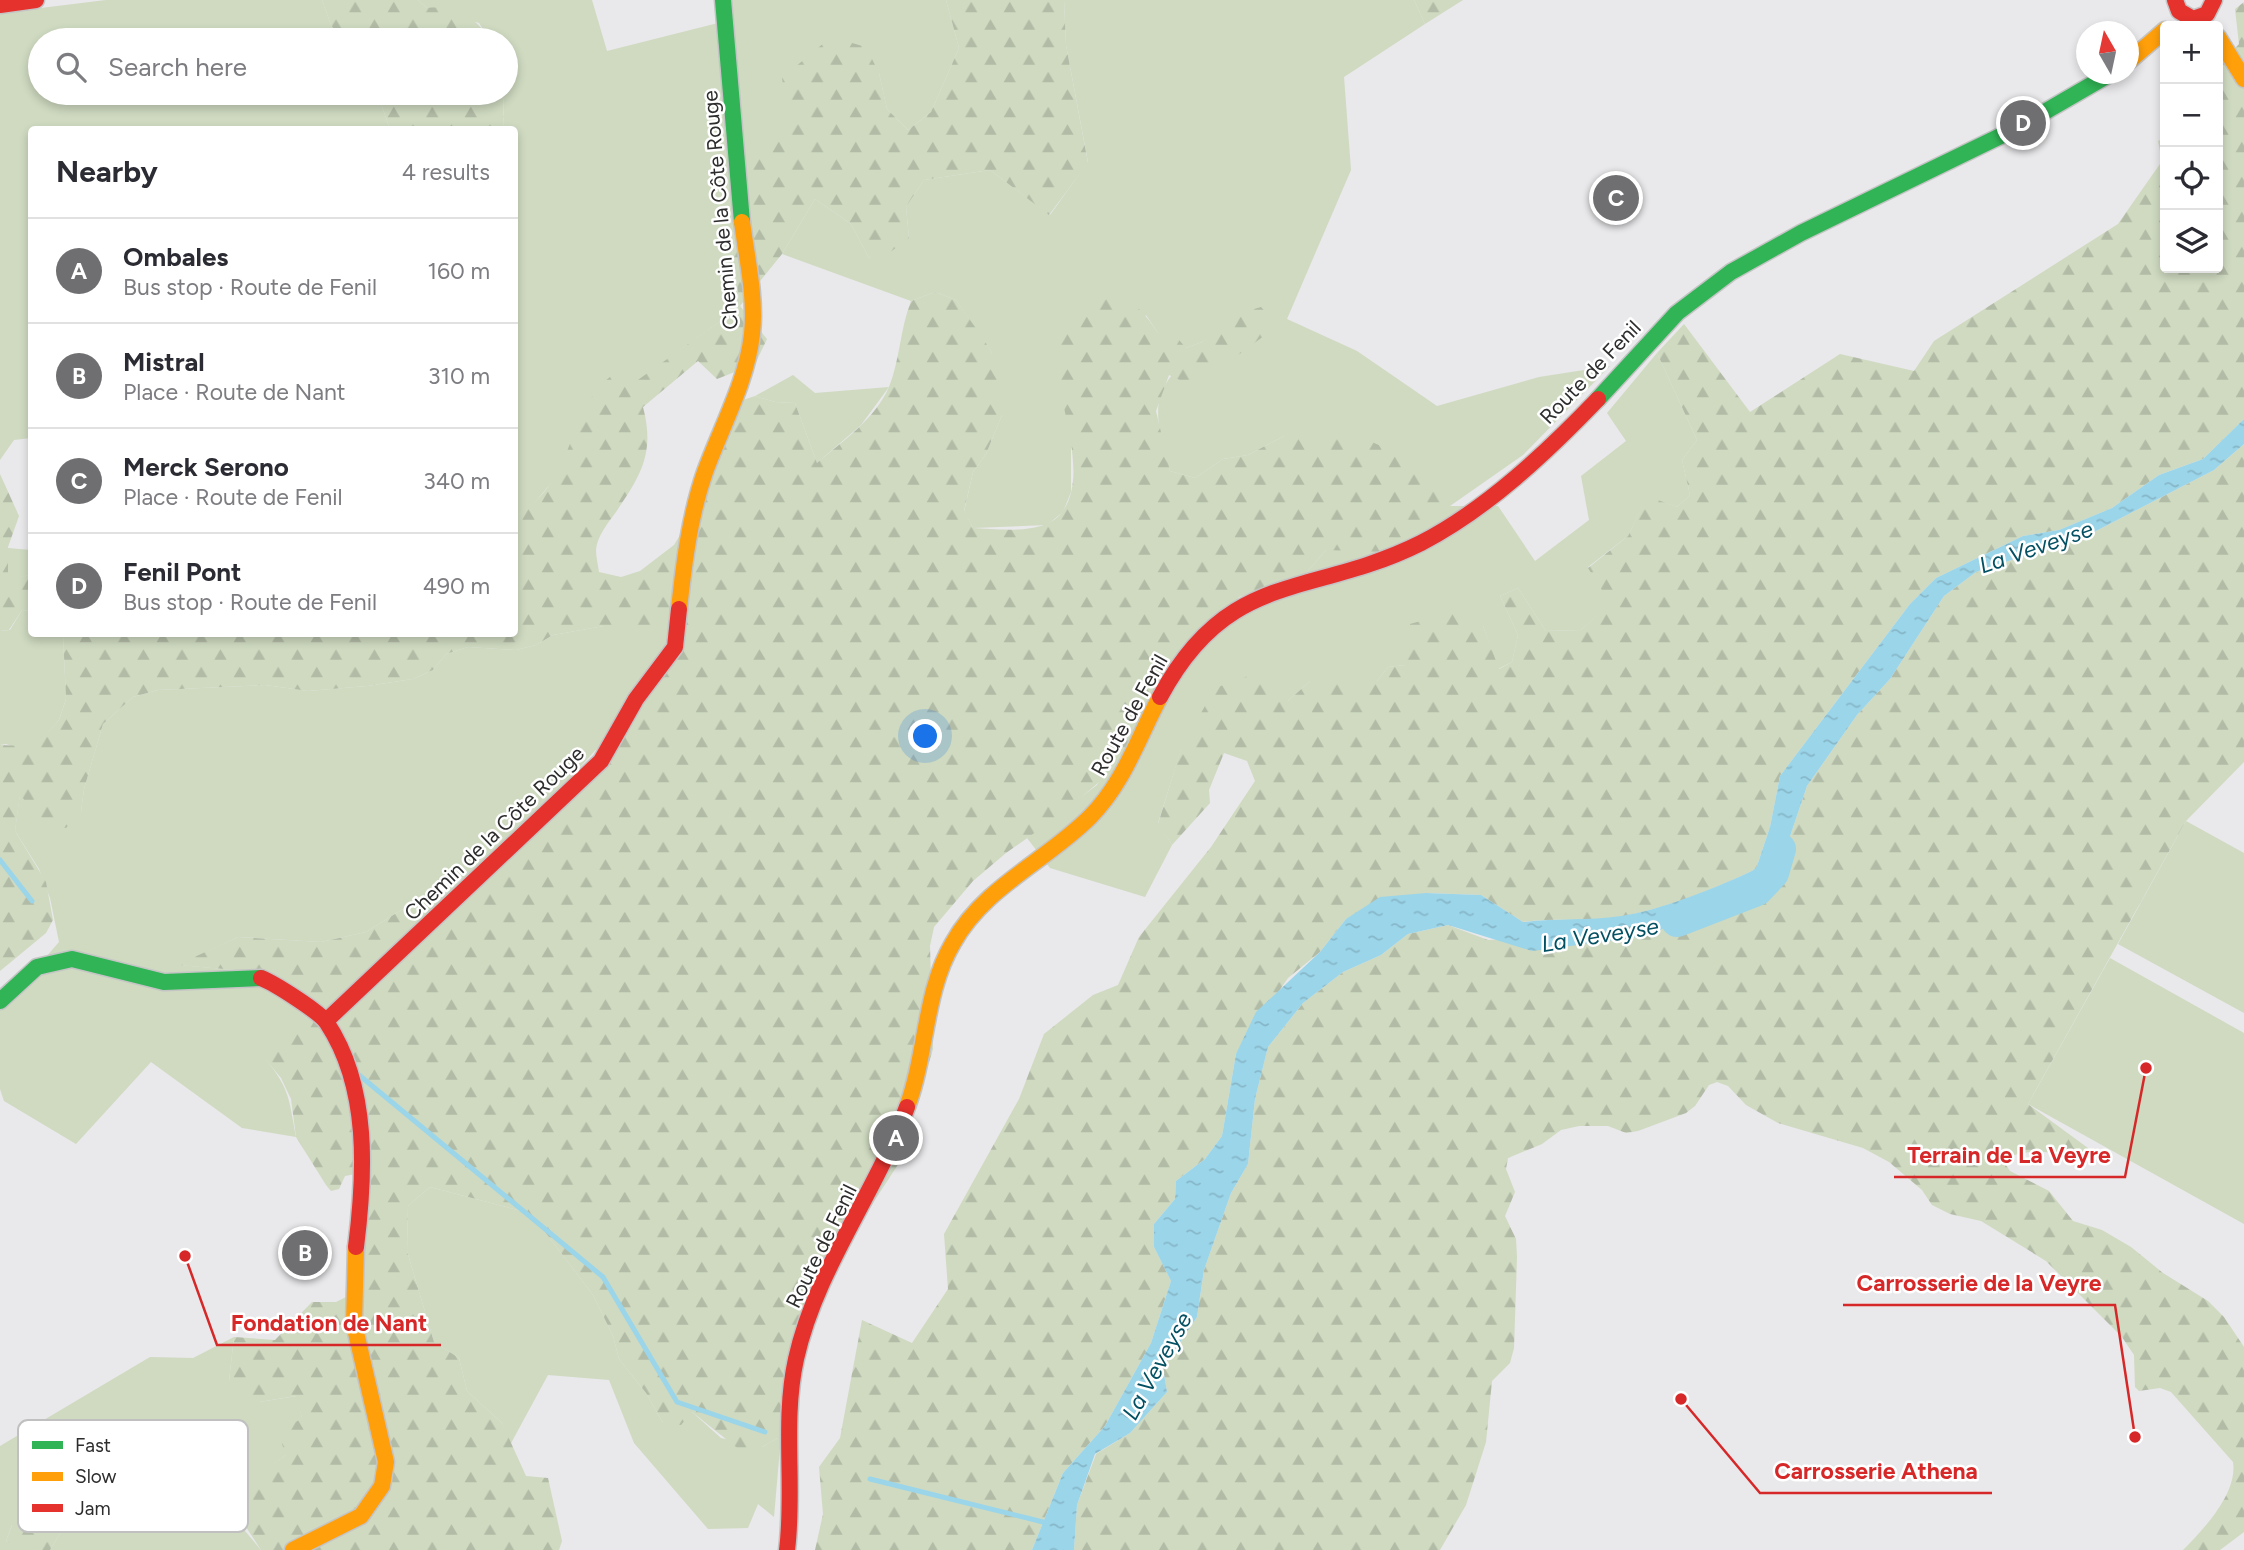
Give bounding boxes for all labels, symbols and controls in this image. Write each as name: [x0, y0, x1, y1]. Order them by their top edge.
north arrow: [2076, 21, 2139, 84]
map controls: [2160, 21, 2223, 273]
button: +: [2160, 21, 2223, 84]
search box: [28, 28, 518, 105]
icon: search: [52, 48, 90, 86]
text: Search here: [108, 51, 247, 83]
button: −: [2160, 84, 2223, 147]
street label: Chemin de la Côte Rouge: [697, 89, 743, 331]
pin: D: [2000, 97, 2046, 149]
button: locate: [2160, 147, 2223, 210]
text: Nearby: [56, 153, 158, 190]
text: 4 results: [402, 158, 490, 186]
pin: C: [1593, 172, 1639, 224]
button: layers: [2160, 210, 2223, 273]
text: Ombales: [123, 241, 228, 273]
text: A: [71, 257, 87, 285]
text: 160 m: [427, 257, 490, 285]
text: Bus stop · Route de Fenil: [123, 273, 377, 301]
street label: Route de Fenil: [1534, 315, 1646, 429]
text: Mistral: [123, 346, 205, 378]
text: B: [72, 362, 86, 390]
text: 310 m: [428, 362, 490, 390]
text: Place · Route de Nant: [123, 378, 346, 406]
text: Merck Serono: [123, 451, 289, 483]
text: C: [71, 467, 87, 495]
text: 340 m: [423, 467, 490, 495]
text: Place · Route de Fenil: [123, 483, 343, 511]
water label: La Veveyse: [1975, 514, 2097, 580]
text: Fenil Pont: [123, 556, 242, 588]
text: D: [71, 572, 87, 600]
text: 490 m: [423, 572, 490, 600]
text: Bus stop · Route de Fenil: [123, 588, 377, 616]
street label: Route de Fenil: [1085, 650, 1173, 780]
your location: [908, 719, 942, 753]
street label: Chemin de la Côte Rouge: [399, 741, 589, 925]
water label: La Veveyse: [1539, 912, 1661, 958]
pin: A: [873, 1112, 919, 1164]
callout: Terrain de La Veyre: [1894, 1133, 2125, 1177]
text: Terrain de La Veyre: [1907, 1141, 2111, 1169]
street label: Route de Fenil: [780, 1180, 862, 1312]
pin: B: [282, 1227, 328, 1279]
callout: Carrosserie de la Veyre: [1843, 1261, 2115, 1305]
text: Carrosserie de la Veyre: [1857, 1269, 2102, 1297]
callout: Fondation de Nant: [217, 1301, 441, 1345]
water label: La Veveyse: [1116, 1307, 1198, 1425]
text: Fondation de Nant: [231, 1309, 427, 1337]
legend: [18, 1420, 248, 1532]
text: Fast: [75, 1434, 111, 1457]
callout: Carrosserie Athena: [1760, 1449, 1992, 1493]
text: Carrosserie Athena: [1774, 1457, 1978, 1485]
text: Slow: [75, 1465, 117, 1488]
text: Jam: [75, 1497, 111, 1520]

